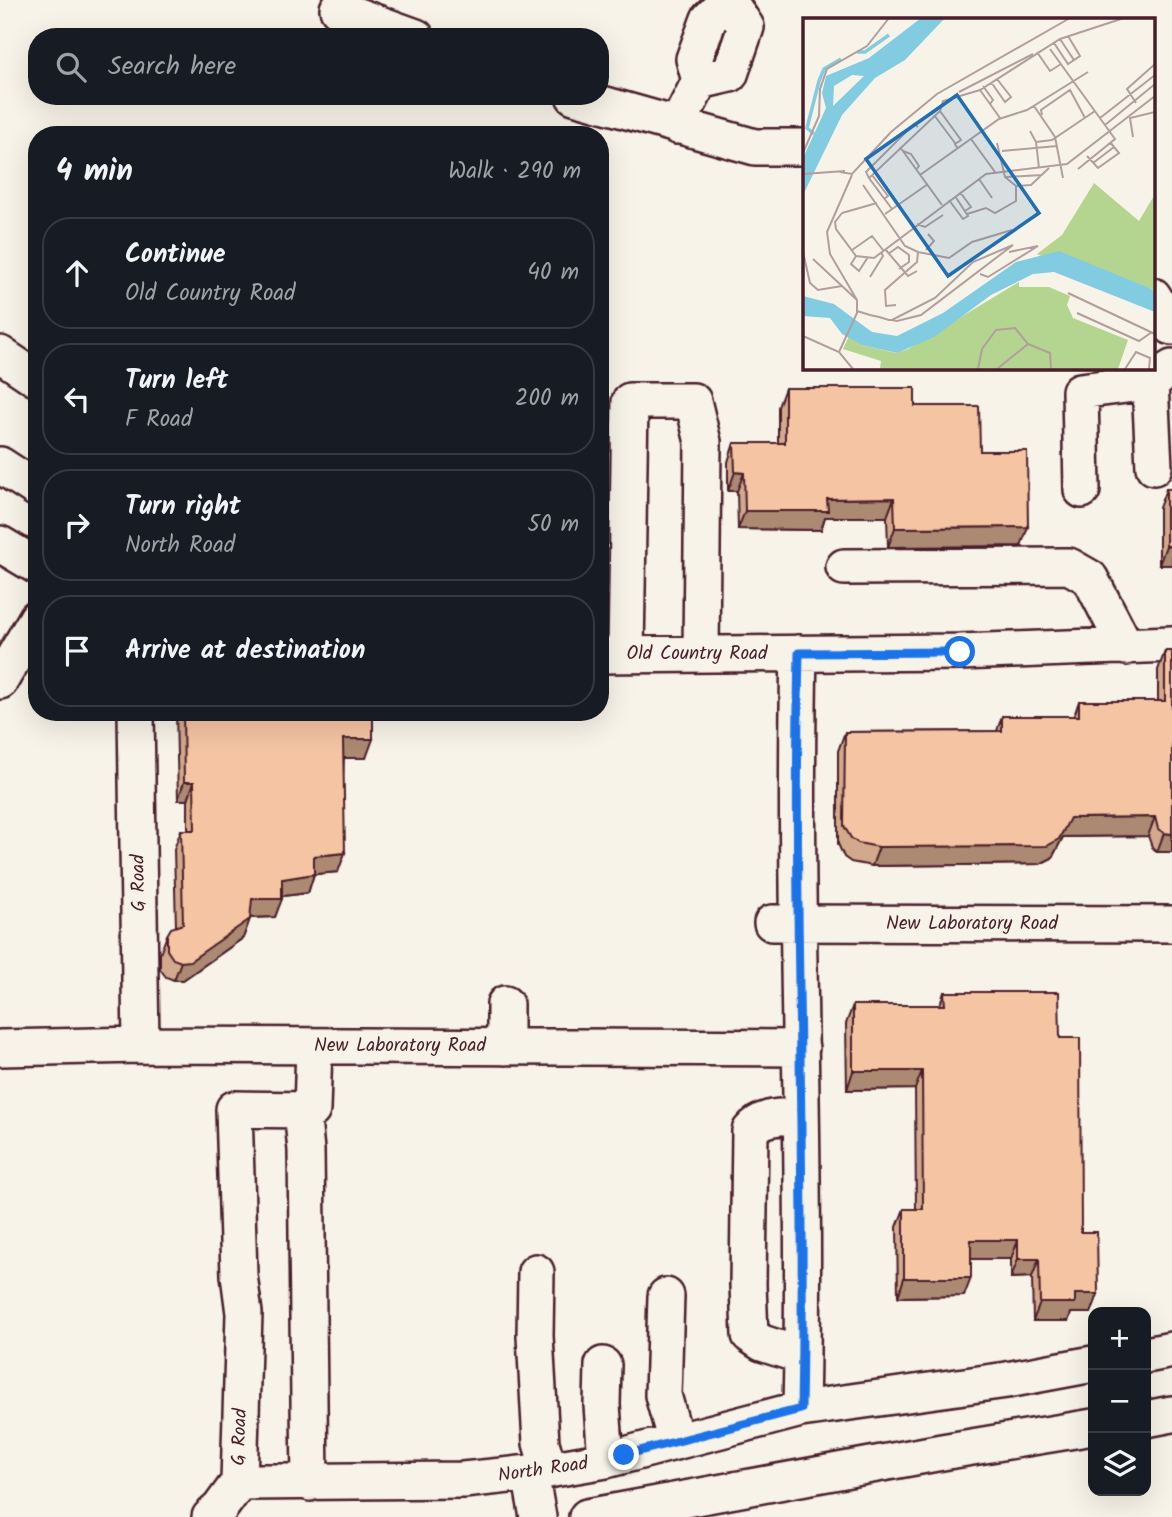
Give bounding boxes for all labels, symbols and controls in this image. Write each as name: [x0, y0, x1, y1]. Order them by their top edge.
inset map: [803, 18, 1154, 369]
search box: [28, 28, 609, 105]
text: Search here: [108, 46, 236, 88]
icon: search: [52, 48, 90, 86]
text: 4 min: [56, 148, 133, 196]
text: Walk · 290 m: [448, 154, 581, 190]
text: Continue: [125, 234, 226, 276]
icon: ahead: [58, 254, 96, 292]
text: 40 m: [527, 255, 579, 291]
text: Old Country Road: [125, 276, 296, 312]
text: Turn left: [125, 360, 228, 402]
icon: left: [58, 380, 96, 418]
text: 200 m: [515, 381, 579, 417]
text: F Road: [125, 402, 192, 438]
text: Turn right: [125, 486, 241, 528]
icon: right: [58, 506, 96, 544]
text: 50 m: [528, 507, 579, 543]
text: North Road: [125, 528, 235, 564]
text: Arrive at destination: [125, 630, 365, 672]
icon: arrive: [58, 632, 96, 670]
route start: [944, 636, 975, 667]
street label: Old Country Road: [627, 639, 768, 669]
street label: G Road: [123, 854, 154, 912]
street label: New Laboratory Road: [886, 909, 1058, 939]
street label: New Laboratory Road: [314, 1031, 486, 1061]
map controls: [1088, 1307, 1151, 1496]
button: +: [1088, 1307, 1151, 1370]
button: −: [1088, 1370, 1151, 1433]
street label: G Road: [224, 1407, 256, 1466]
button: layers: [1088, 1433, 1151, 1496]
route end: [608, 1439, 639, 1470]
street label: North Road: [496, 1449, 591, 1491]

